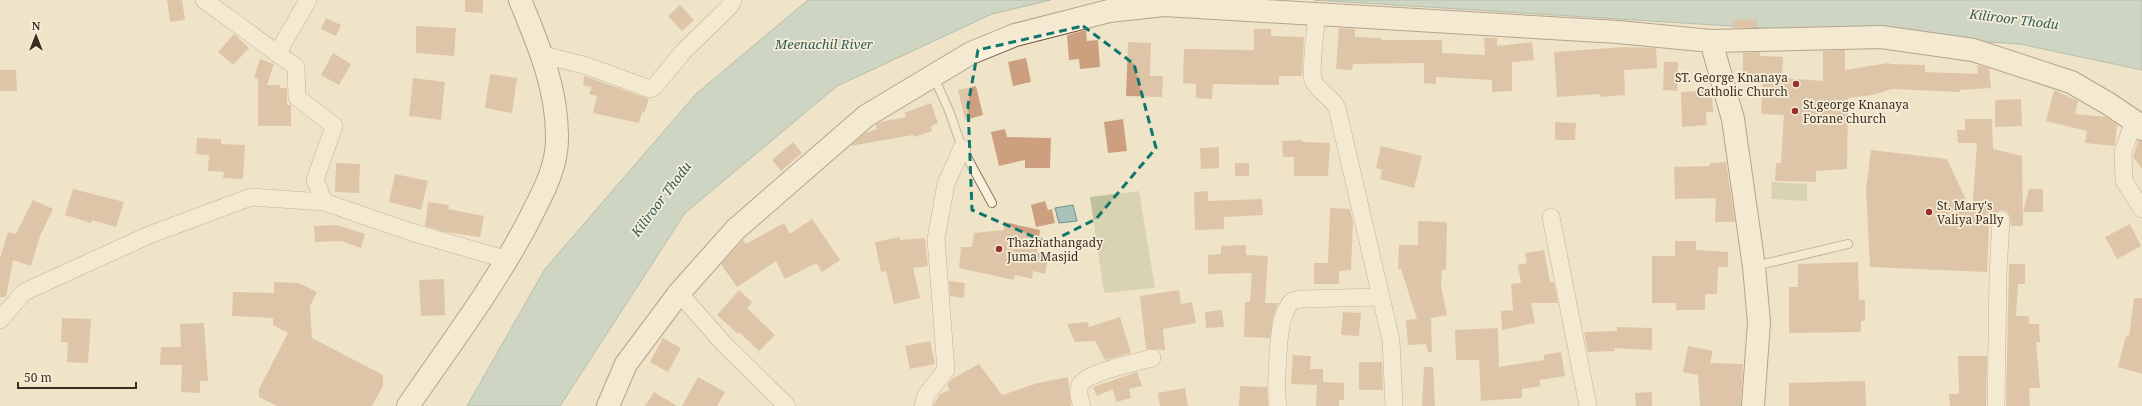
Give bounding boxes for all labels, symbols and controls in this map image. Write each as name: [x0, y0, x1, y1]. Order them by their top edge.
water label: Kiliroor Thodu: [1967, 4, 2060, 33]
north arrow: [16, 16, 56, 56]
text: N: [32, 18, 41, 33]
water label: Meenachil River: [774, 35, 874, 53]
place label: ST. George Knanaya Catholic Church: [1675, 69, 1788, 100]
marker: ST. George Knanaya Catholic Church: [1791, 79, 1801, 89]
place label: St.george Knanaya Forane church: [1803, 96, 1909, 127]
marker: St.george Knanaya Forane church: [1790, 106, 1800, 116]
water label: Kiliroor Thodu: [626, 158, 695, 241]
place label: St. Mary's Valiya Pally: [1937, 197, 2004, 228]
marker: St. Mary's Valiya Pally: [1924, 207, 1934, 217]
place label: Thazhathangady Juma Masjid: [1006, 234, 1103, 265]
marker: Thazhathangady Juma Masjid: [994, 244, 1004, 254]
scale bar: [18, 364, 136, 390]
text: 50 m: [24, 369, 52, 386]

